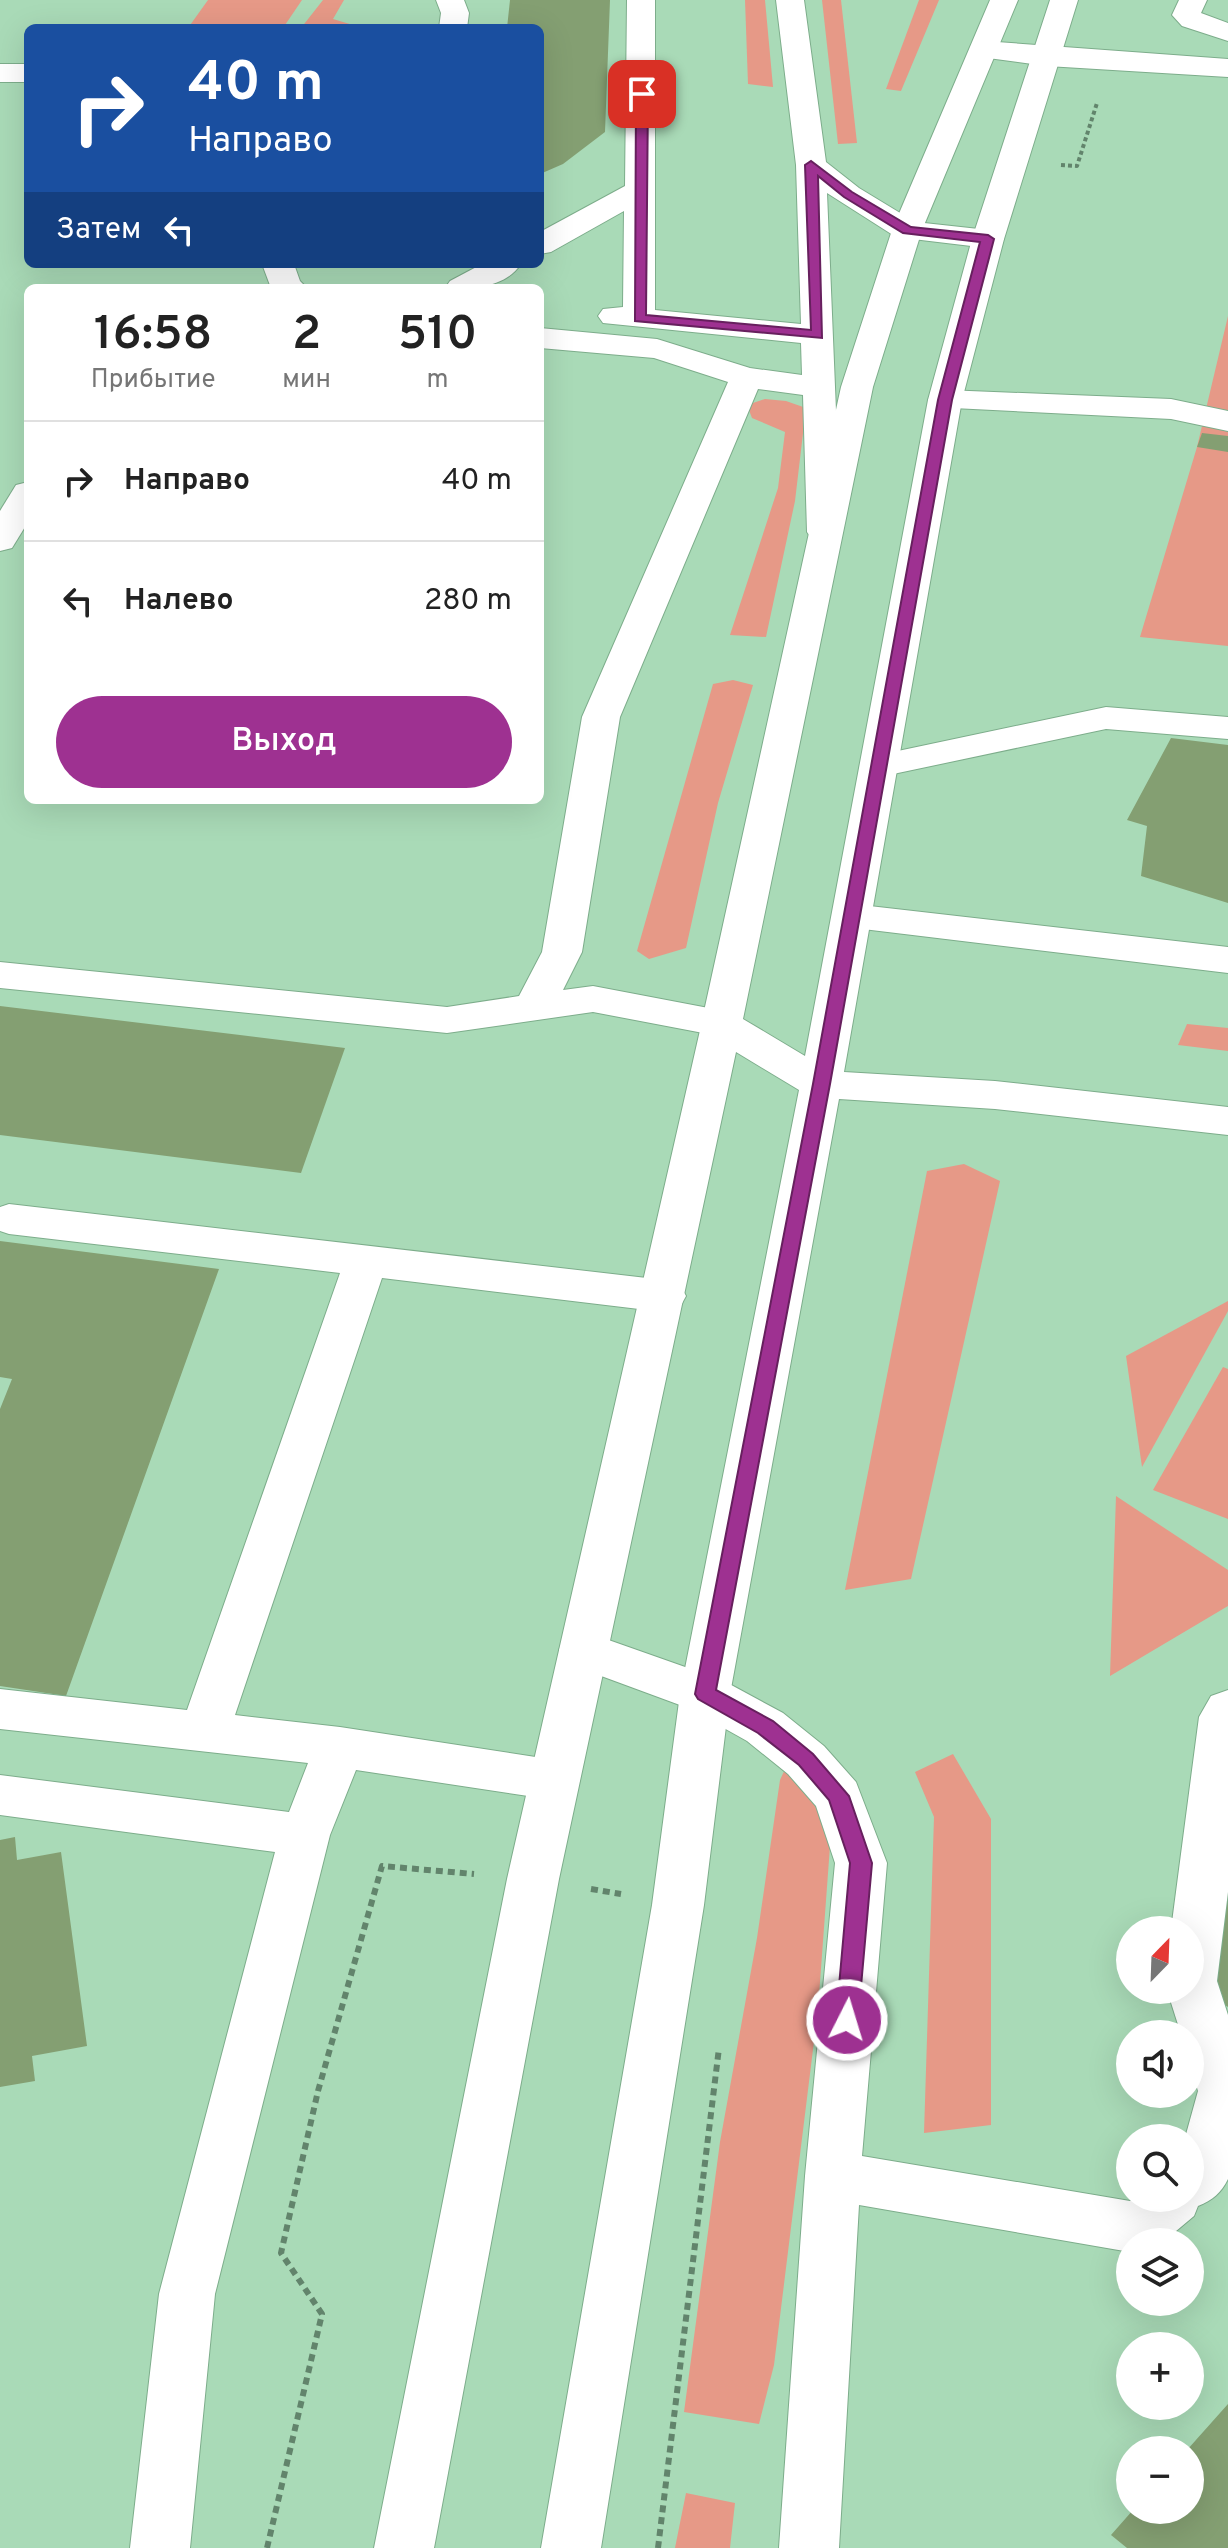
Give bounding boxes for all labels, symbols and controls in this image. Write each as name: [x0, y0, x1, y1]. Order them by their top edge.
text: 40 m: [188, 50, 324, 120]
icon: right: [56, 56, 160, 160]
pin: [608, 60, 676, 128]
icon: arrive: [620, 72, 664, 116]
text: Направо: [188, 119, 333, 165]
icon: left: [157, 208, 201, 252]
text: Затем: [56, 212, 141, 249]
text: 16:58: [94, 306, 213, 366]
text: 2: [292, 306, 321, 366]
text: 510: [398, 306, 477, 366]
text: Прибытие: [91, 364, 216, 397]
text: мин: [282, 364, 331, 397]
text: m: [426, 364, 448, 397]
icon: right: [56, 459, 100, 503]
text: Направо: [124, 463, 250, 500]
text: 40 m: [442, 463, 512, 500]
icon: left: [56, 579, 100, 623]
text: Налево: [124, 583, 233, 620]
text: 280 m: [424, 583, 512, 620]
button: Выход: [56, 696, 512, 788]
north arrow: [1116, 1916, 1204, 2004]
map controls: [1116, 1916, 1204, 2524]
position arrow: [805, 1978, 889, 2062]
button: sound: [1116, 2020, 1204, 2108]
button: search: [1116, 2124, 1204, 2212]
button: layers: [1116, 2228, 1204, 2316]
button: +: [1116, 2332, 1204, 2420]
button: −: [1116, 2436, 1204, 2524]

